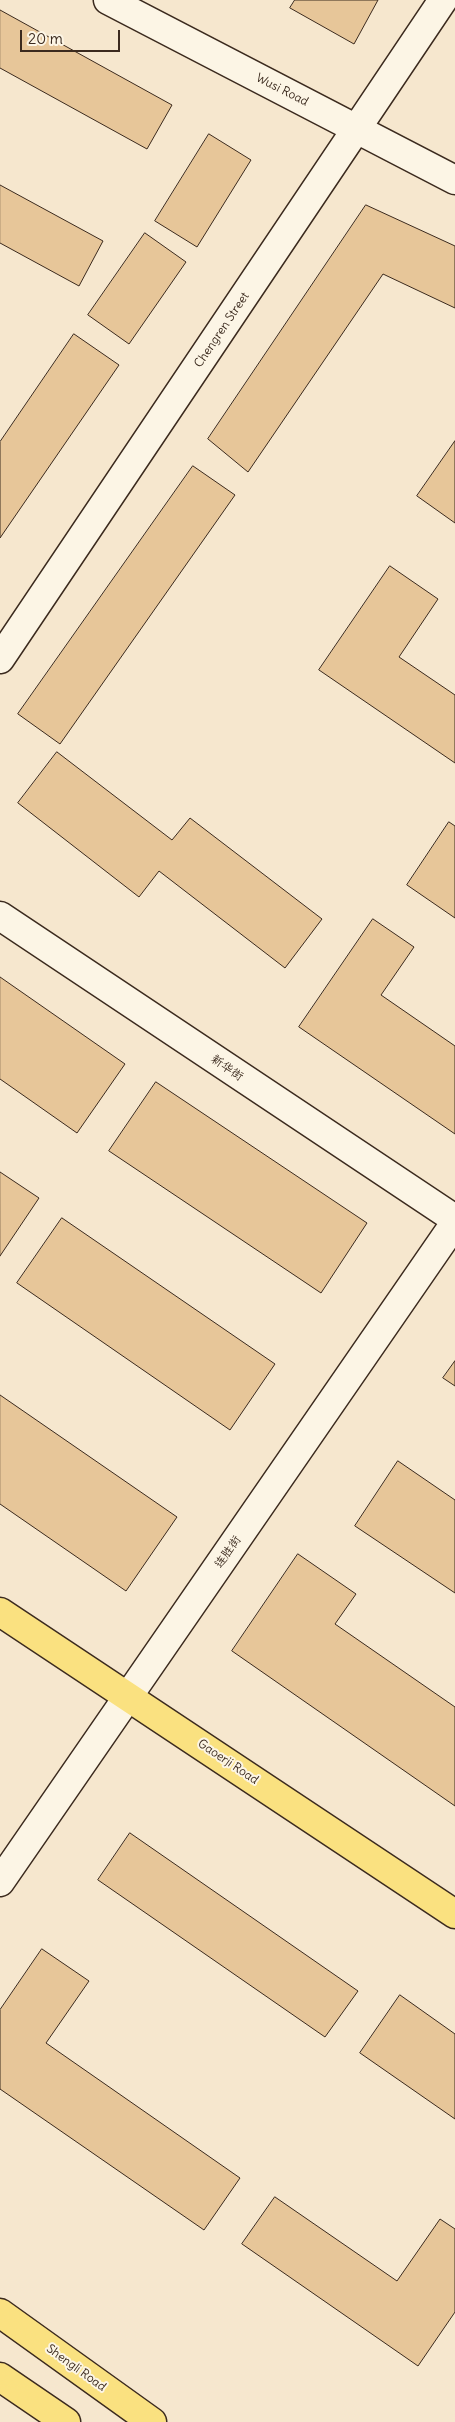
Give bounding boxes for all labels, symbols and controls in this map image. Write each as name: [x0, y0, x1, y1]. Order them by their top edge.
scale bar: [22, 20, 122, 52]
text: 20 m: [28, 29, 63, 48]
street label: Wusi Road: [253, 71, 311, 109]
street label: Chengren Street: [191, 290, 253, 370]
street label: 新华街: [208, 1052, 246, 1084]
street label: 连胜街: [212, 1533, 244, 1571]
street label: Gaoerji Road: [195, 1736, 261, 1788]
street label: Shengli Road: [43, 2342, 109, 2394]

